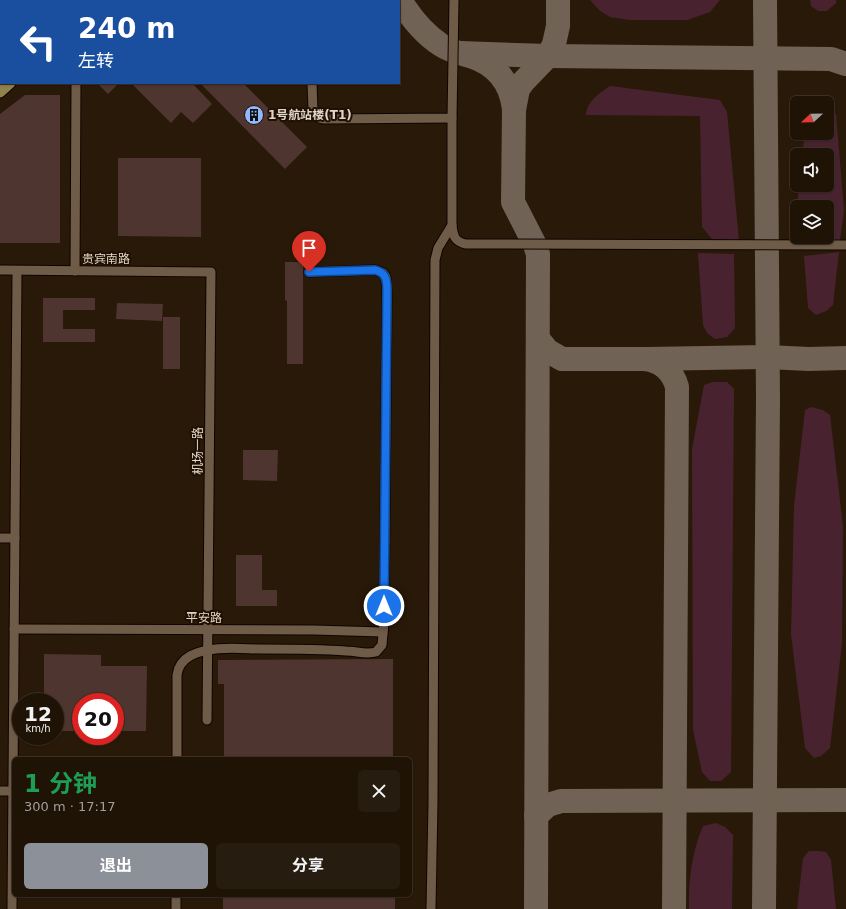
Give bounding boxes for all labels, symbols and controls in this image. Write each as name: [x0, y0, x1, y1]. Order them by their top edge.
text: 240 m: [78, 12, 175, 45]
icon: left: [12, 16, 64, 68]
text: 左转: [78, 50, 114, 71]
north arrow: [790, 96, 834, 140]
map controls: [790, 96, 834, 244]
building icon: 1号航站楼(T1): [243, 104, 265, 126]
place label: 1号航站楼(T1): [268, 108, 352, 122]
button: sound: [790, 148, 834, 192]
button: layers: [790, 200, 834, 244]
pin: [292, 231, 326, 272]
icon: arrive: [298, 237, 320, 259]
street label: 贵宾南路: [82, 252, 130, 266]
street label: 机场一路: [191, 427, 205, 475]
position arrow: [363, 585, 405, 627]
street label: 平安路: [186, 611, 222, 625]
speed limit sign: 20: [72, 693, 124, 745]
text: 12: [24, 702, 52, 726]
text: km/h: [25, 723, 51, 734]
text: 1 分钟: [24, 770, 97, 798]
button: close: [358, 770, 400, 812]
text: 300 m · 17:17: [24, 799, 115, 814]
button: 退出: [24, 843, 208, 889]
button: 分享: [216, 843, 400, 889]

